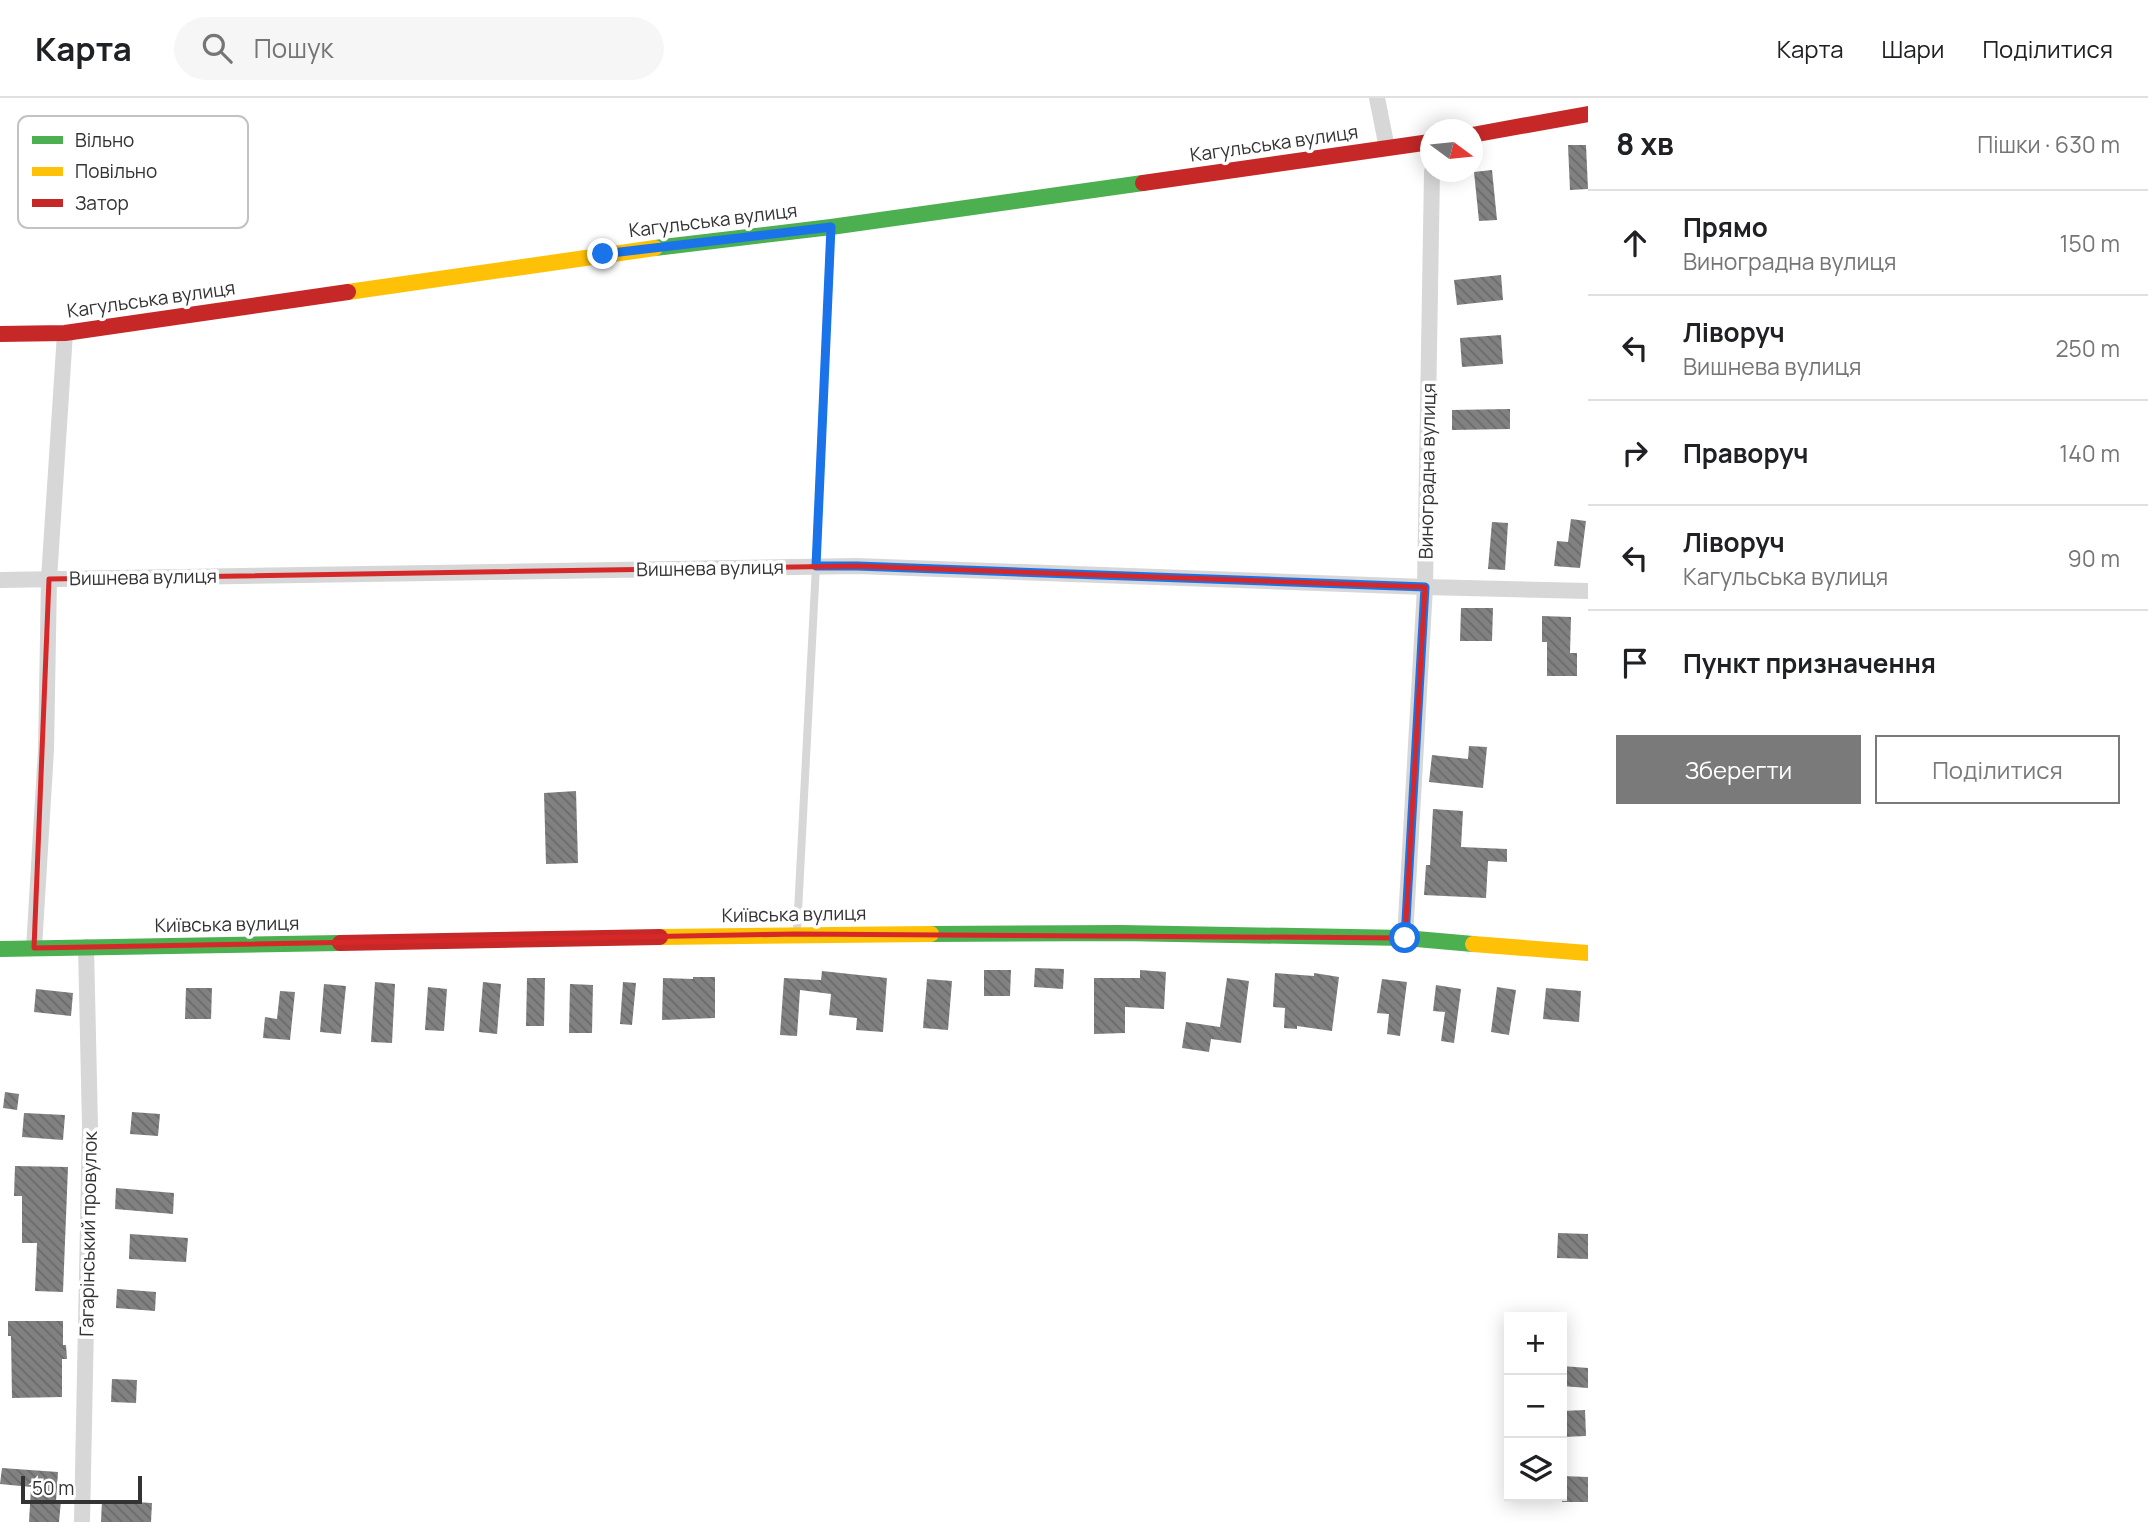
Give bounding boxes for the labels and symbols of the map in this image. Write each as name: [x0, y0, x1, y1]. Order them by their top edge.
legend: [18, 116, 248, 228]
street label: Кагульська вулиця: [1188, 118, 1360, 168]
north arrow: [1420, 119, 1483, 182]
text: Вільно: [75, 127, 134, 153]
text: Повільно: [75, 158, 157, 184]
text: Затор: [75, 190, 129, 216]
street label: Кагульська вулиця: [627, 197, 799, 243]
route end: [587, 238, 618, 269]
street label: Кагульська вулиця: [65, 274, 237, 324]
street label: Виноградна вулиця: [1412, 383, 1442, 559]
street label: Вишнева вулиця: [636, 554, 784, 582]
street label: Вишнева вулиця: [69, 563, 217, 591]
street label: Київська вулиця: [721, 900, 867, 928]
street label: Київська вулиця: [154, 910, 300, 938]
route start: [1389, 922, 1420, 953]
street label: Гагарінський провулок: [73, 1130, 103, 1337]
scale bar: [21, 1473, 142, 1505]

